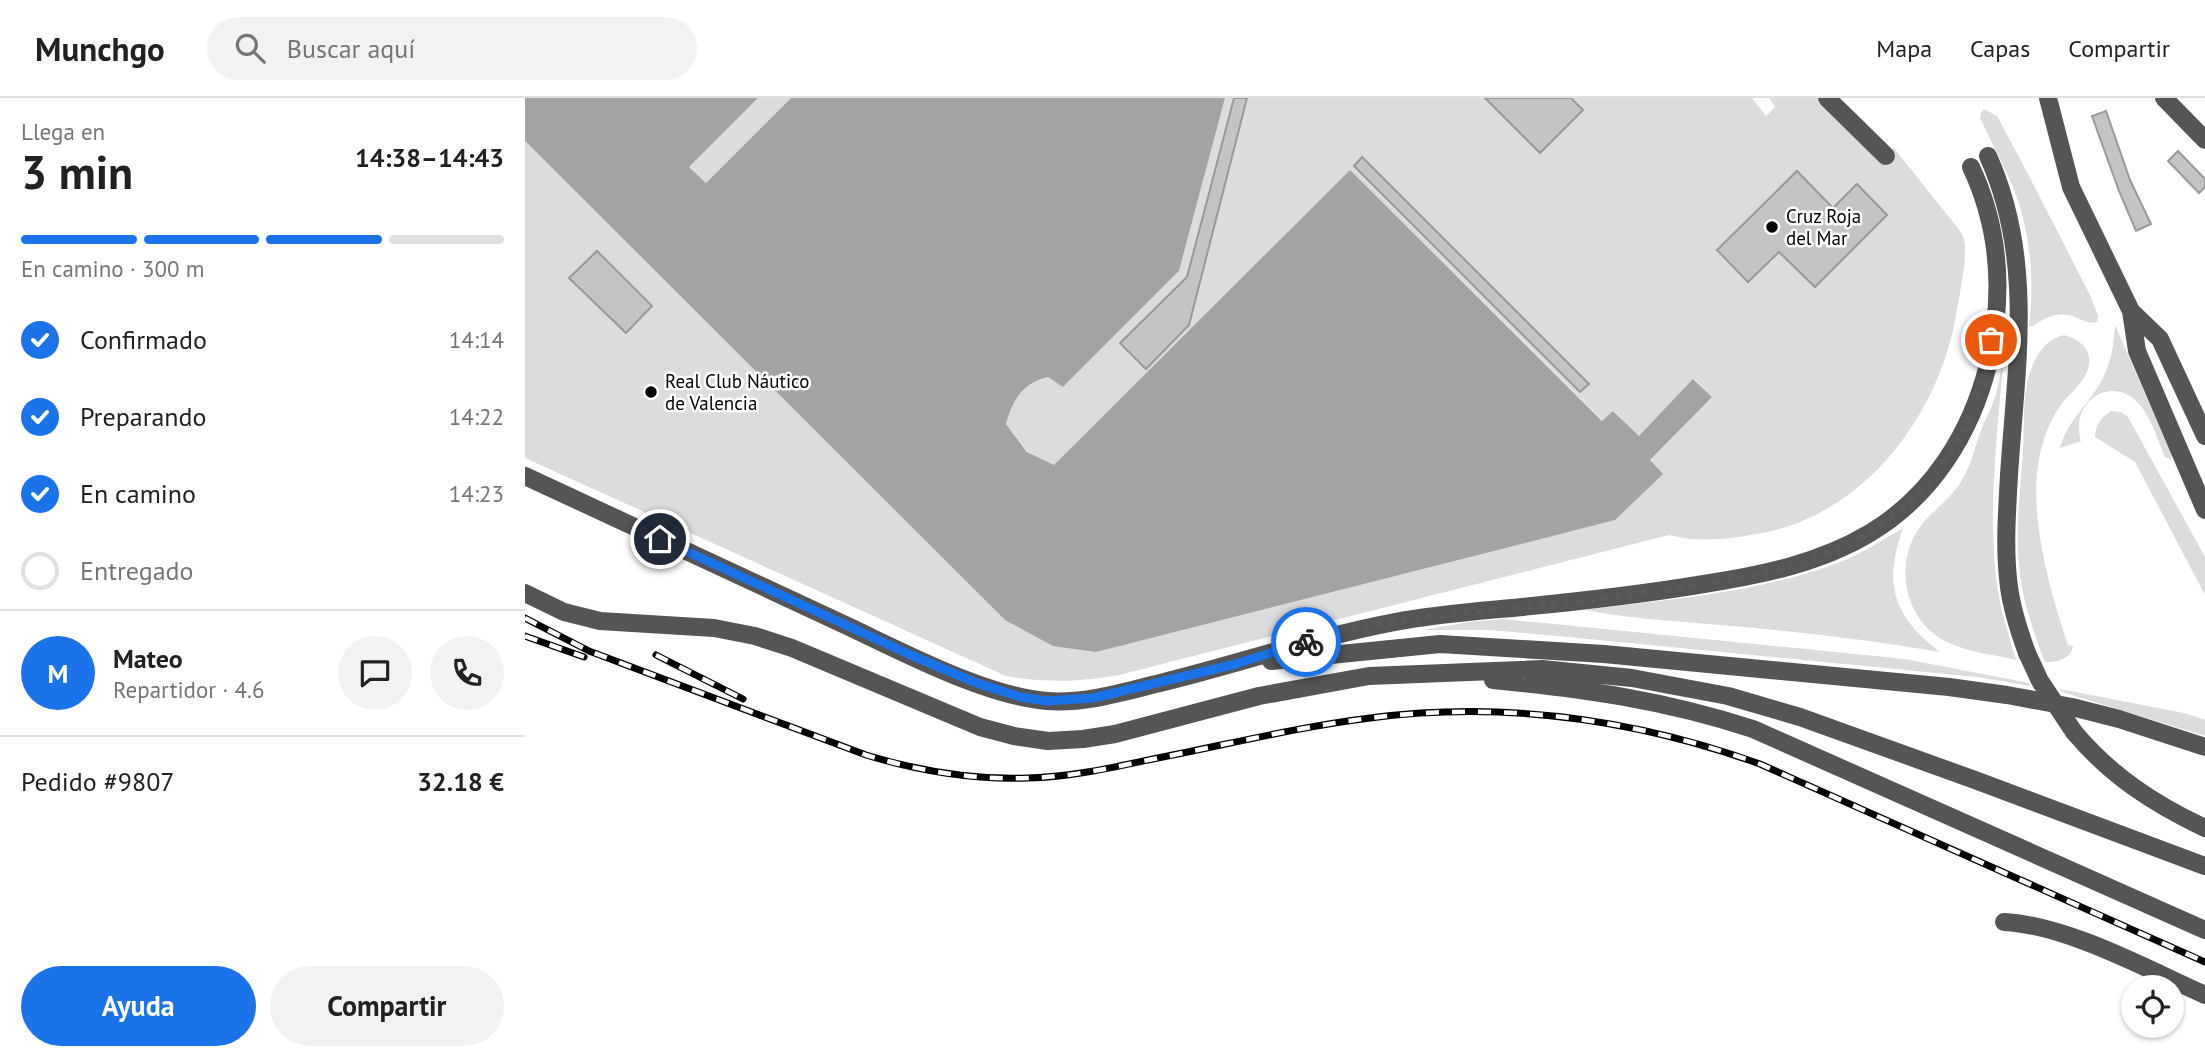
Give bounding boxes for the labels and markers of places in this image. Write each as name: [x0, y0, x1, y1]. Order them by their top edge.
place label: Cruz Roja del Mar: [1786, 204, 1861, 250]
marker: Cruz Roja del Mar: [1764, 219, 1780, 235]
pin: [1961, 310, 2021, 370]
place label: Real Club Náutico de Valencia: [665, 369, 809, 415]
marker: Real Club Náutico de Valencia: [643, 384, 659, 400]
pin: [630, 509, 690, 569]

